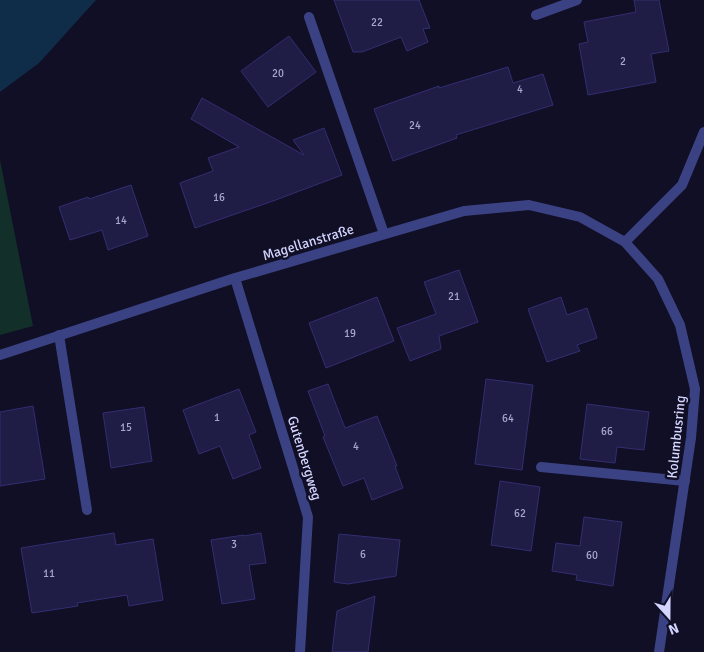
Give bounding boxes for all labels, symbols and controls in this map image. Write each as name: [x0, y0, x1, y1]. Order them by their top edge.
house number: 22: [371, 16, 383, 29]
house number: 2: [620, 55, 626, 68]
house number: 20: [272, 67, 284, 80]
house number: 4: [517, 83, 523, 96]
house number: 24: [409, 119, 421, 132]
house number: 16: [213, 191, 225, 204]
house number: 14: [115, 214, 127, 227]
street label: Magellanstraße: [260, 221, 356, 264]
house number: 21: [448, 290, 460, 303]
house number: 19: [344, 327, 356, 340]
street label: Kolumbusring: [664, 395, 689, 479]
house number: 1: [214, 411, 220, 424]
house number: 64: [502, 412, 514, 425]
street label: Gutenbergweg: [284, 414, 325, 502]
house number: 15: [120, 421, 132, 434]
house number: 66: [601, 425, 613, 438]
house number: 4: [353, 440, 359, 453]
house number: 62: [514, 507, 526, 520]
house number: 3: [231, 538, 237, 551]
house number: 6: [360, 548, 366, 561]
house number: 60: [586, 549, 598, 562]
house number: 11: [43, 567, 55, 580]
north arrow: [644, 592, 694, 642]
text: N: [666, 619, 681, 638]

